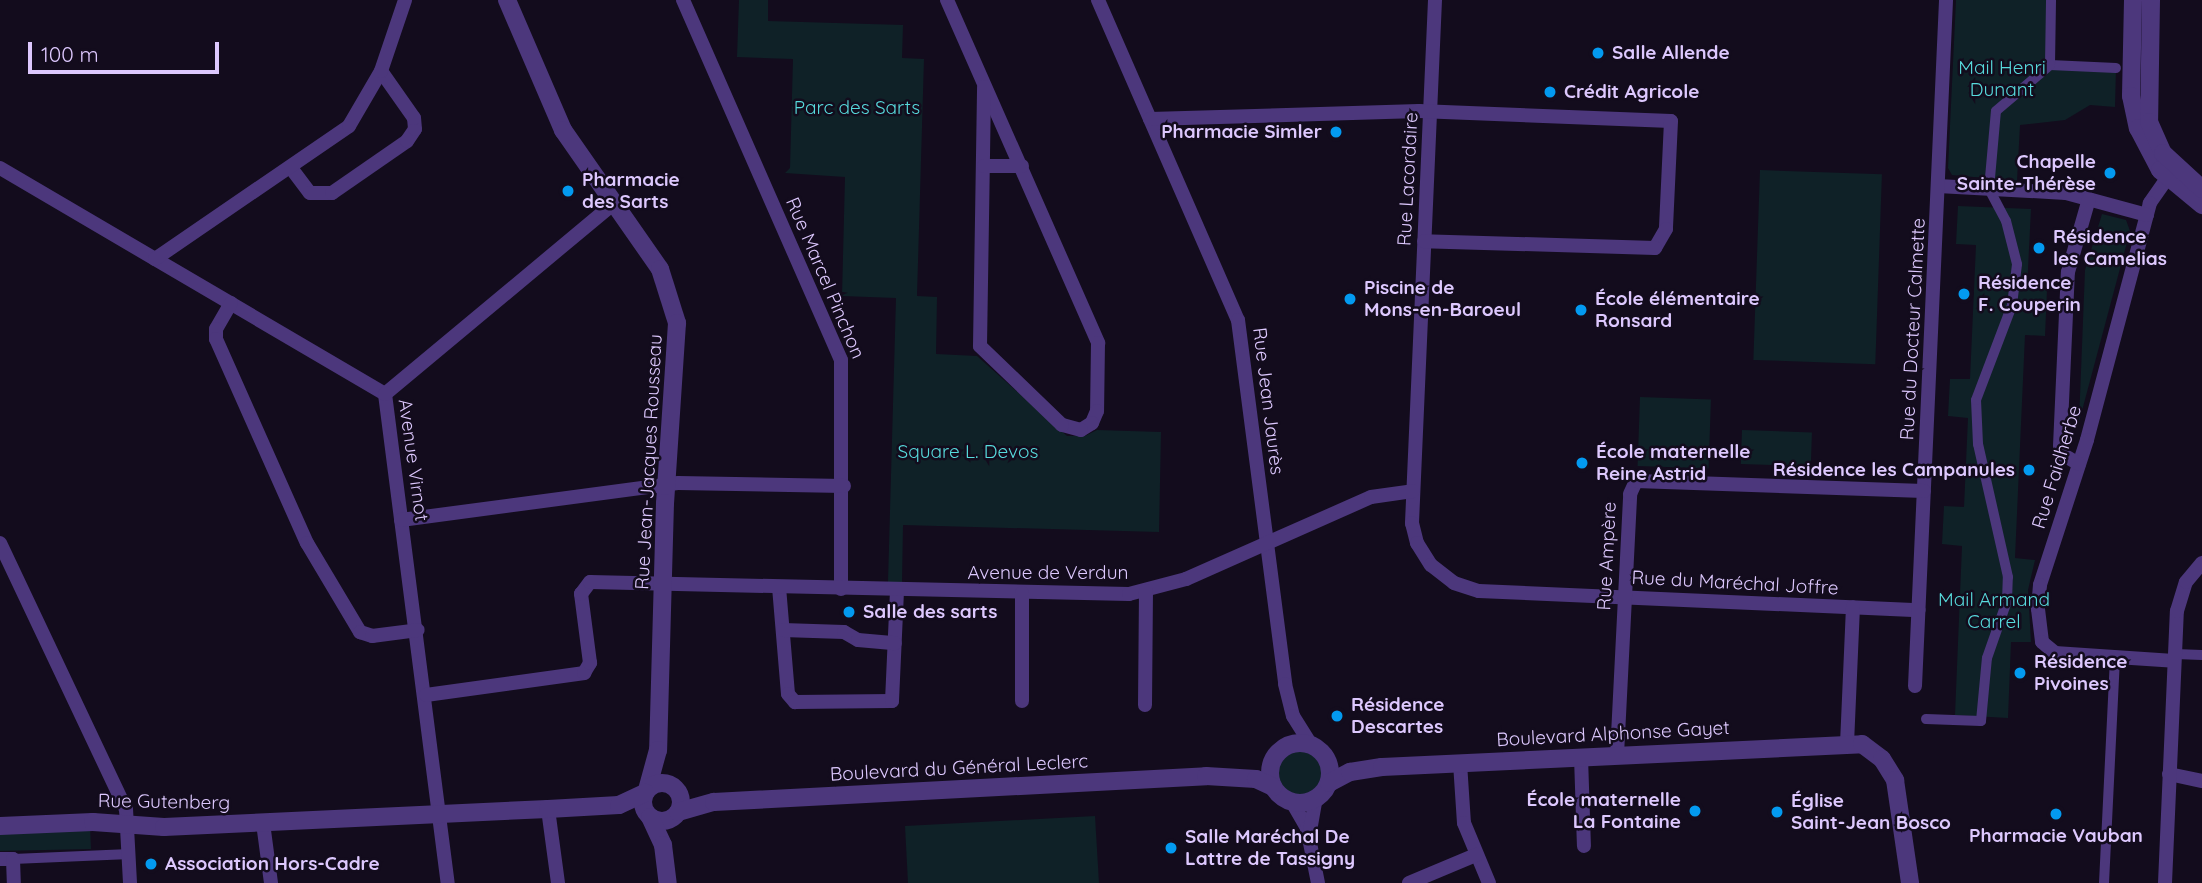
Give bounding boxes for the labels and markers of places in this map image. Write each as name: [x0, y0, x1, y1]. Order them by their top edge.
place label: Salle Allende: [1612, 42, 1730, 64]
marker: Salle Allende: [1590, 45, 1606, 61]
place label: Crédit Agricole: [1564, 81, 1699, 103]
marker: Crédit Agricole: [1542, 84, 1558, 100]
place label: Pharmacie Simler: [1161, 121, 1322, 143]
marker: Pharmacie Simler: [1328, 124, 1344, 140]
place label: Chapelle Sainte-Thérèse: [1957, 151, 2096, 195]
marker: Chapelle Sainte-Thérèse: [2102, 165, 2118, 181]
place label: Pharmacie des Sarts: [582, 169, 680, 213]
marker: Pharmacie des Sarts: [560, 183, 576, 199]
place label: Résidence les Camelias: [2053, 226, 2167, 270]
marker: Résidence les Camelias: [2031, 240, 2047, 256]
place label: Résidence F. Couperin: [1978, 272, 2081, 316]
place label: Piscine de Mons-en-Baroeul: [1364, 277, 1521, 321]
marker: Résidence F. Couperin: [1956, 286, 1972, 302]
place label: École élémentaire Ronsard: [1595, 288, 1760, 332]
marker: Piscine de Mons-en-Baroeul: [1342, 291, 1358, 307]
marker: École élémentaire Ronsard: [1573, 302, 1589, 318]
place label: École maternelle Reine Astrid: [1596, 441, 1750, 485]
marker: École maternelle Reine Astrid: [1574, 455, 1590, 471]
place label: Résidence les Campanules: [1773, 459, 2015, 481]
marker: Résidence les Campanules: [2021, 462, 2037, 478]
place label: Salle des sarts: [863, 601, 997, 623]
marker: Salle des sarts: [841, 604, 857, 620]
place label: Résidence Pivoines: [2034, 651, 2127, 695]
marker: Résidence Pivoines: [2012, 665, 2028, 681]
place label: Résidence Descartes: [1351, 694, 1444, 738]
marker: Résidence Descartes: [1329, 708, 1345, 724]
place label: École maternelle La Fontaine: [1527, 789, 1681, 833]
place label: Église Saint-Jean Bosco: [1791, 790, 1951, 834]
marker: École maternelle La Fontaine: [1687, 803, 1703, 819]
marker: Église Saint-Jean Bosco: [1769, 804, 1785, 820]
marker: Pharmacie Vauban: [2048, 806, 2064, 822]
place label: Pharmacie Vauban: [1969, 825, 2143, 847]
place label: Salle Maréchal De Lattre de Tassigny: [1185, 826, 1355, 870]
marker: Salle Maréchal De Lattre de Tassigny: [1163, 840, 1179, 856]
place label: Association Hors-Cadre: [165, 853, 380, 875]
marker: Association Hors-Cadre: [143, 856, 159, 872]

